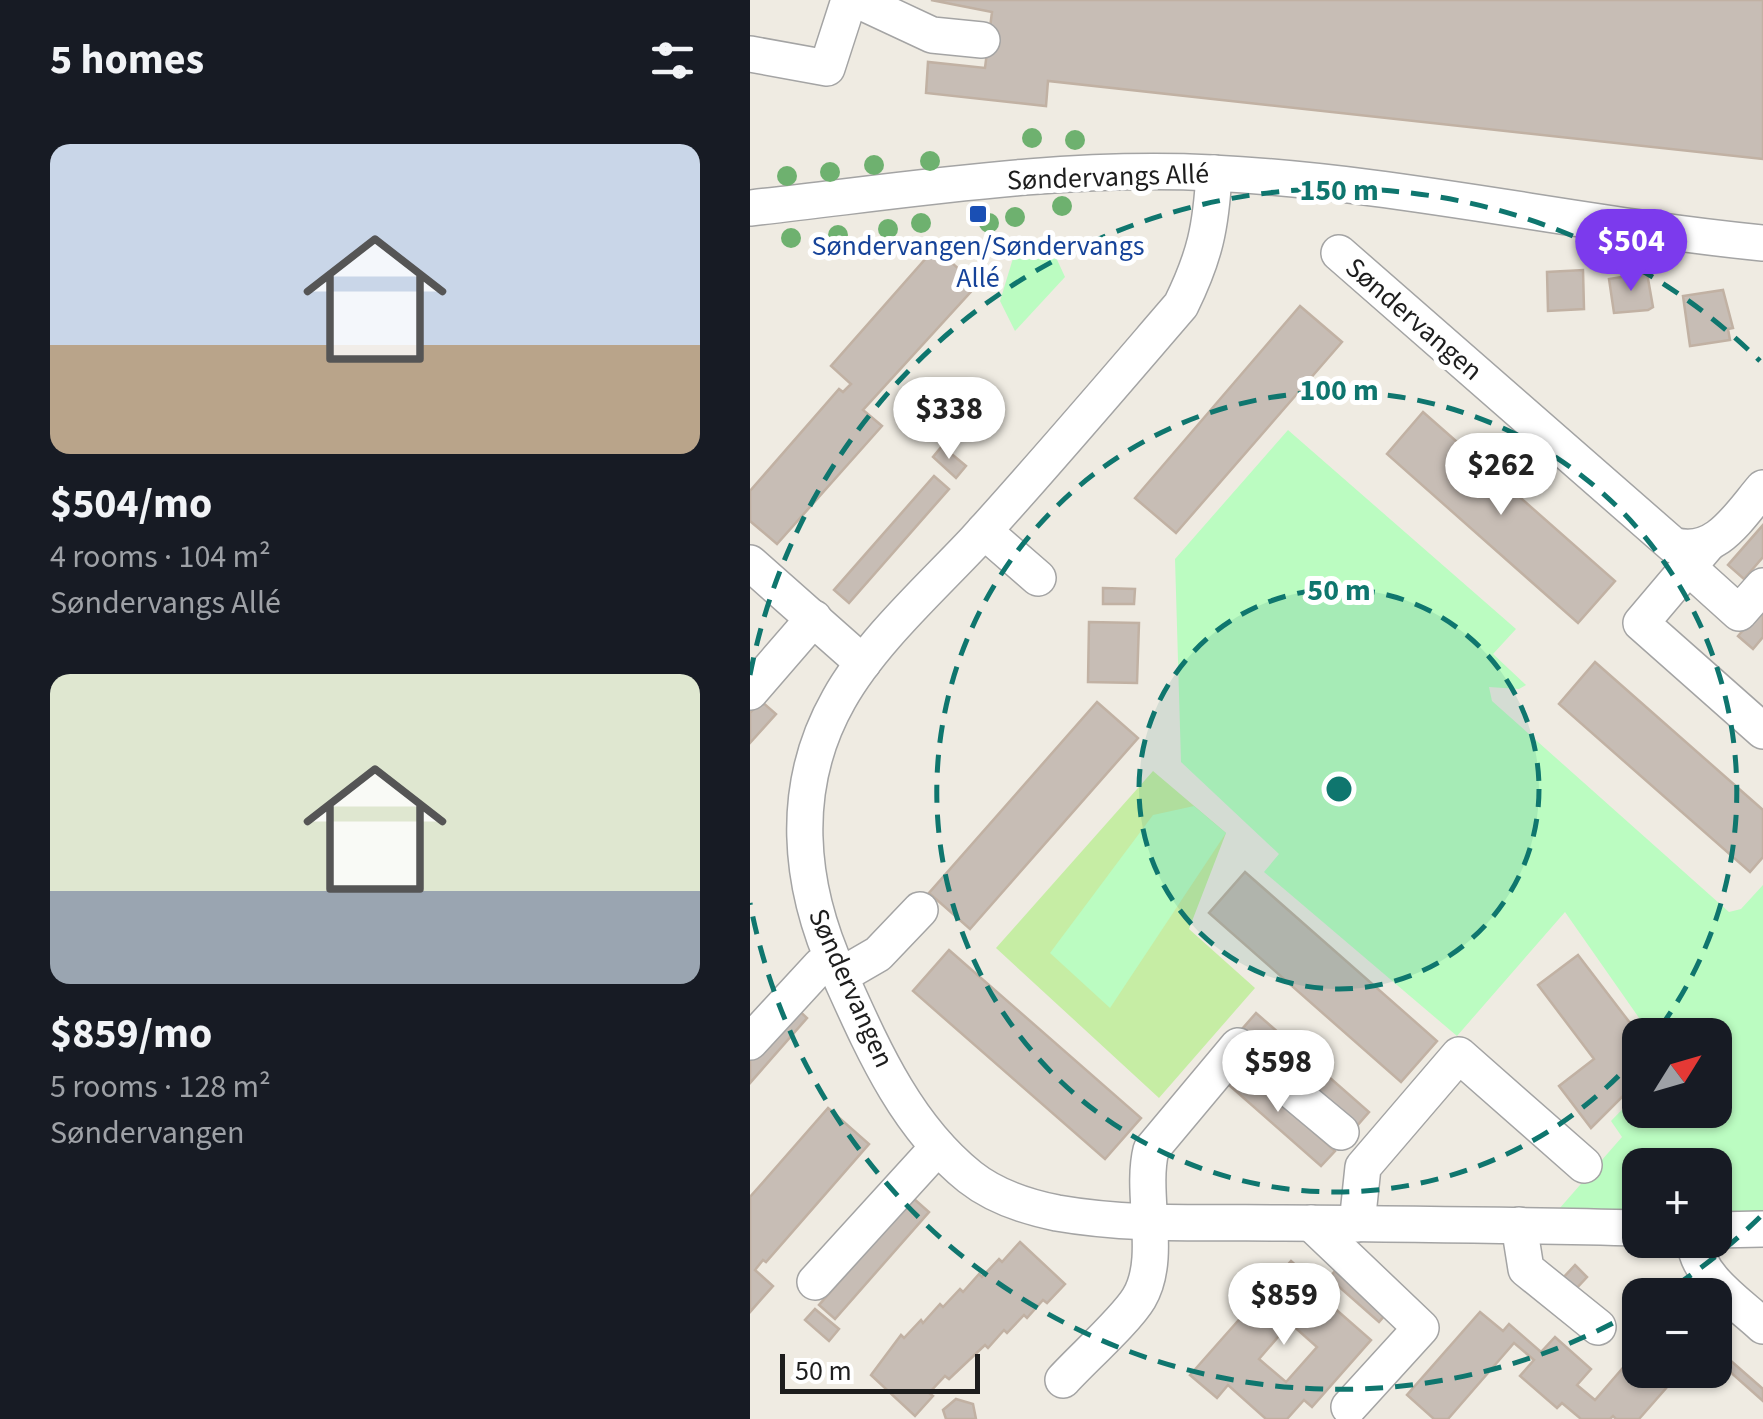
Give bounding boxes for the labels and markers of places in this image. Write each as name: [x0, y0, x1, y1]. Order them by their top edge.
marker: Søndervangen/Søndervangs Allé: [967, 203, 989, 225]
pin: $504: [1572, 209, 1690, 294]
place label: Søndervangen/Søndervangs Allé: [811, 226, 1145, 298]
pin: $338: [890, 377, 1008, 462]
pin: $262: [1442, 433, 1560, 518]
centre of rings: [1321, 771, 1357, 807]
pin: $598: [1219, 1030, 1337, 1115]
pin: $859: [1225, 1263, 1343, 1348]

